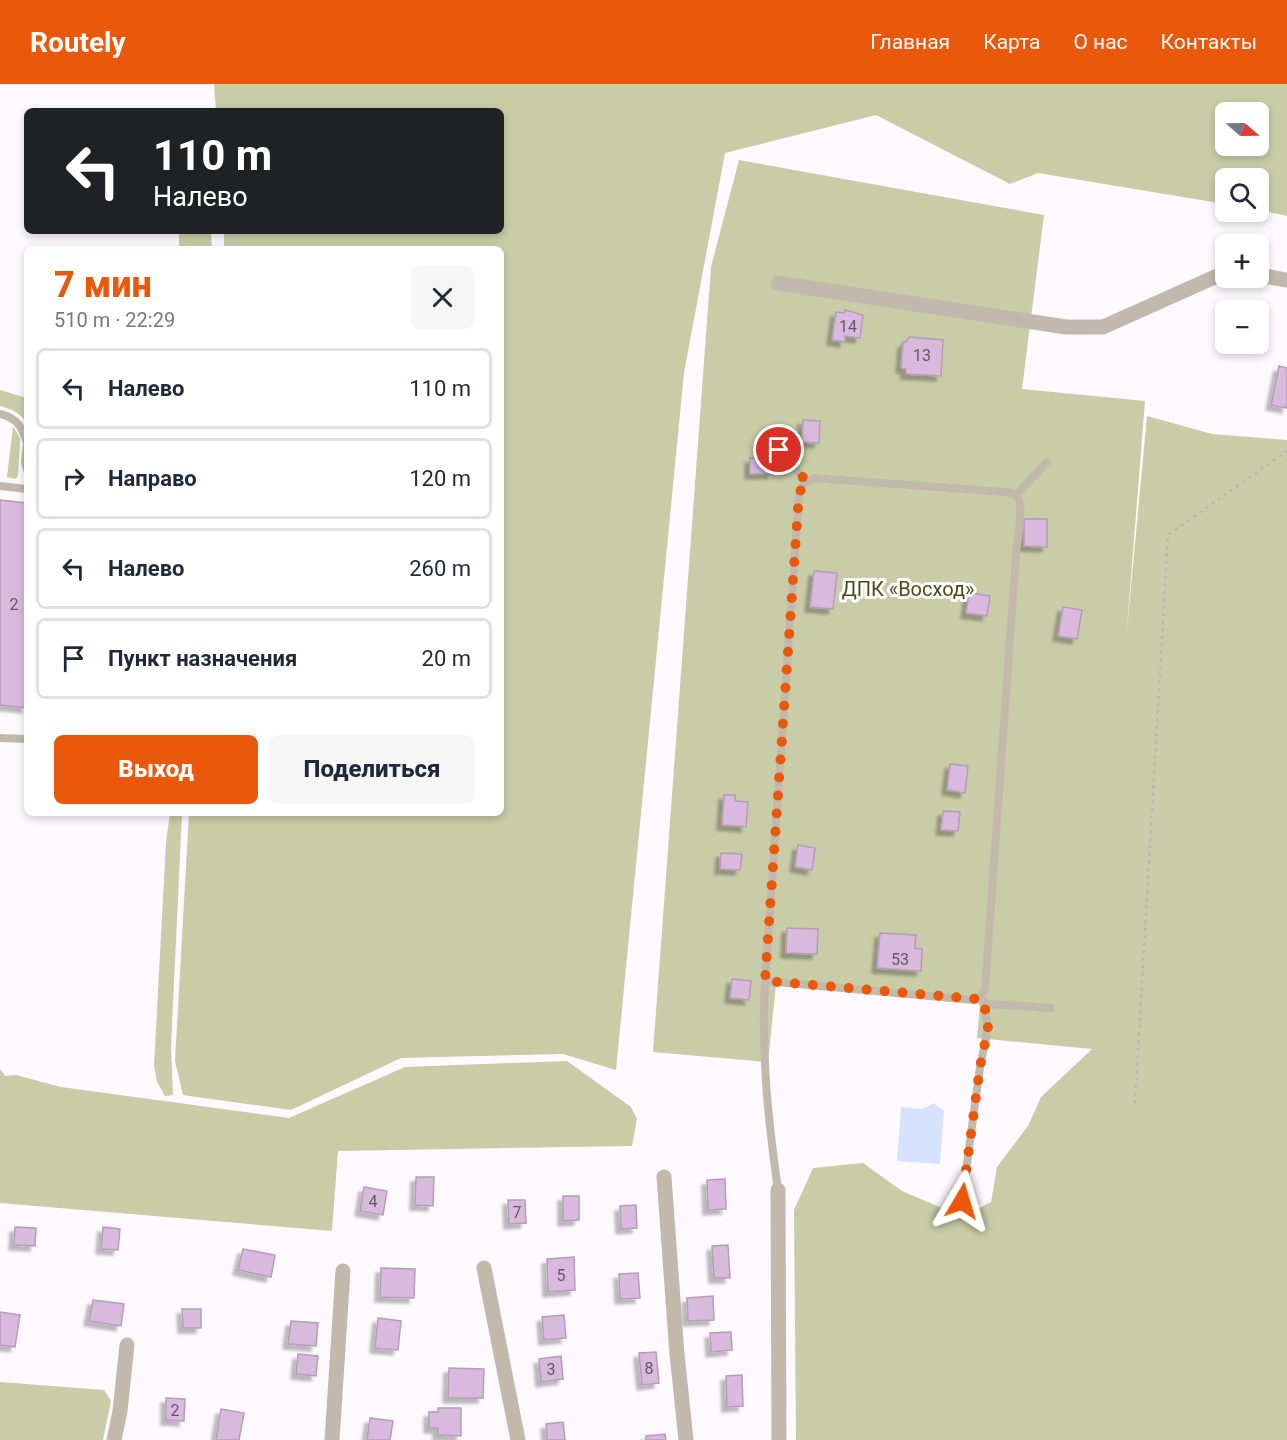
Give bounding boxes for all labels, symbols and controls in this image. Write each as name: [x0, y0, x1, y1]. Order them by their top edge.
text: Routely: [30, 26, 126, 59]
text: Главная: [870, 30, 950, 54]
text: Карта: [983, 30, 1040, 54]
text: О нас: [1073, 30, 1128, 54]
text: Контакты: [1161, 30, 1257, 54]
north arrow: [1215, 102, 1269, 156]
map controls: [1215, 102, 1269, 354]
text: 110 m: [153, 131, 272, 180]
icon: left: [54, 132, 132, 210]
button: search: [1215, 168, 1269, 222]
text: Налево: [153, 181, 248, 213]
button: +: [1215, 234, 1269, 288]
text: 7 мин: [54, 264, 152, 306]
button: close: [411, 266, 474, 329]
button: −: [1215, 300, 1269, 354]
text: 510 m · 22:29: [54, 308, 175, 332]
house number: 14: [839, 317, 857, 336]
house number: 13: [913, 346, 931, 365]
icon: left: [57, 372, 90, 405]
text: Налево: [108, 376, 185, 401]
text: 110 m: [409, 376, 471, 401]
pin: [753, 424, 804, 475]
icon: arrive: [762, 433, 795, 466]
icon: right: [57, 462, 90, 495]
text: Направо: [108, 466, 197, 491]
text: 120 m: [409, 466, 471, 491]
icon: left: [57, 552, 90, 585]
text: Налево: [108, 556, 185, 581]
text: 260 m: [409, 556, 471, 581]
park label: ДПК «Восход»: [842, 577, 974, 601]
house number: 2: [10, 595, 19, 614]
icon: arrive: [57, 642, 90, 675]
text: Пункт назначения: [108, 646, 297, 671]
text: 20 m: [422, 646, 471, 671]
button: Выход: [54, 735, 258, 804]
button: Поделиться: [270, 735, 474, 804]
house number: 53: [891, 950, 909, 969]
position arrow: [930, 1169, 994, 1233]
house number: 4: [369, 1192, 378, 1211]
house number: 7: [513, 1203, 522, 1222]
house number: 5: [557, 1266, 566, 1285]
house number: 8: [645, 1359, 654, 1378]
house number: 3: [547, 1360, 556, 1379]
house number: 2: [171, 1401, 180, 1420]

